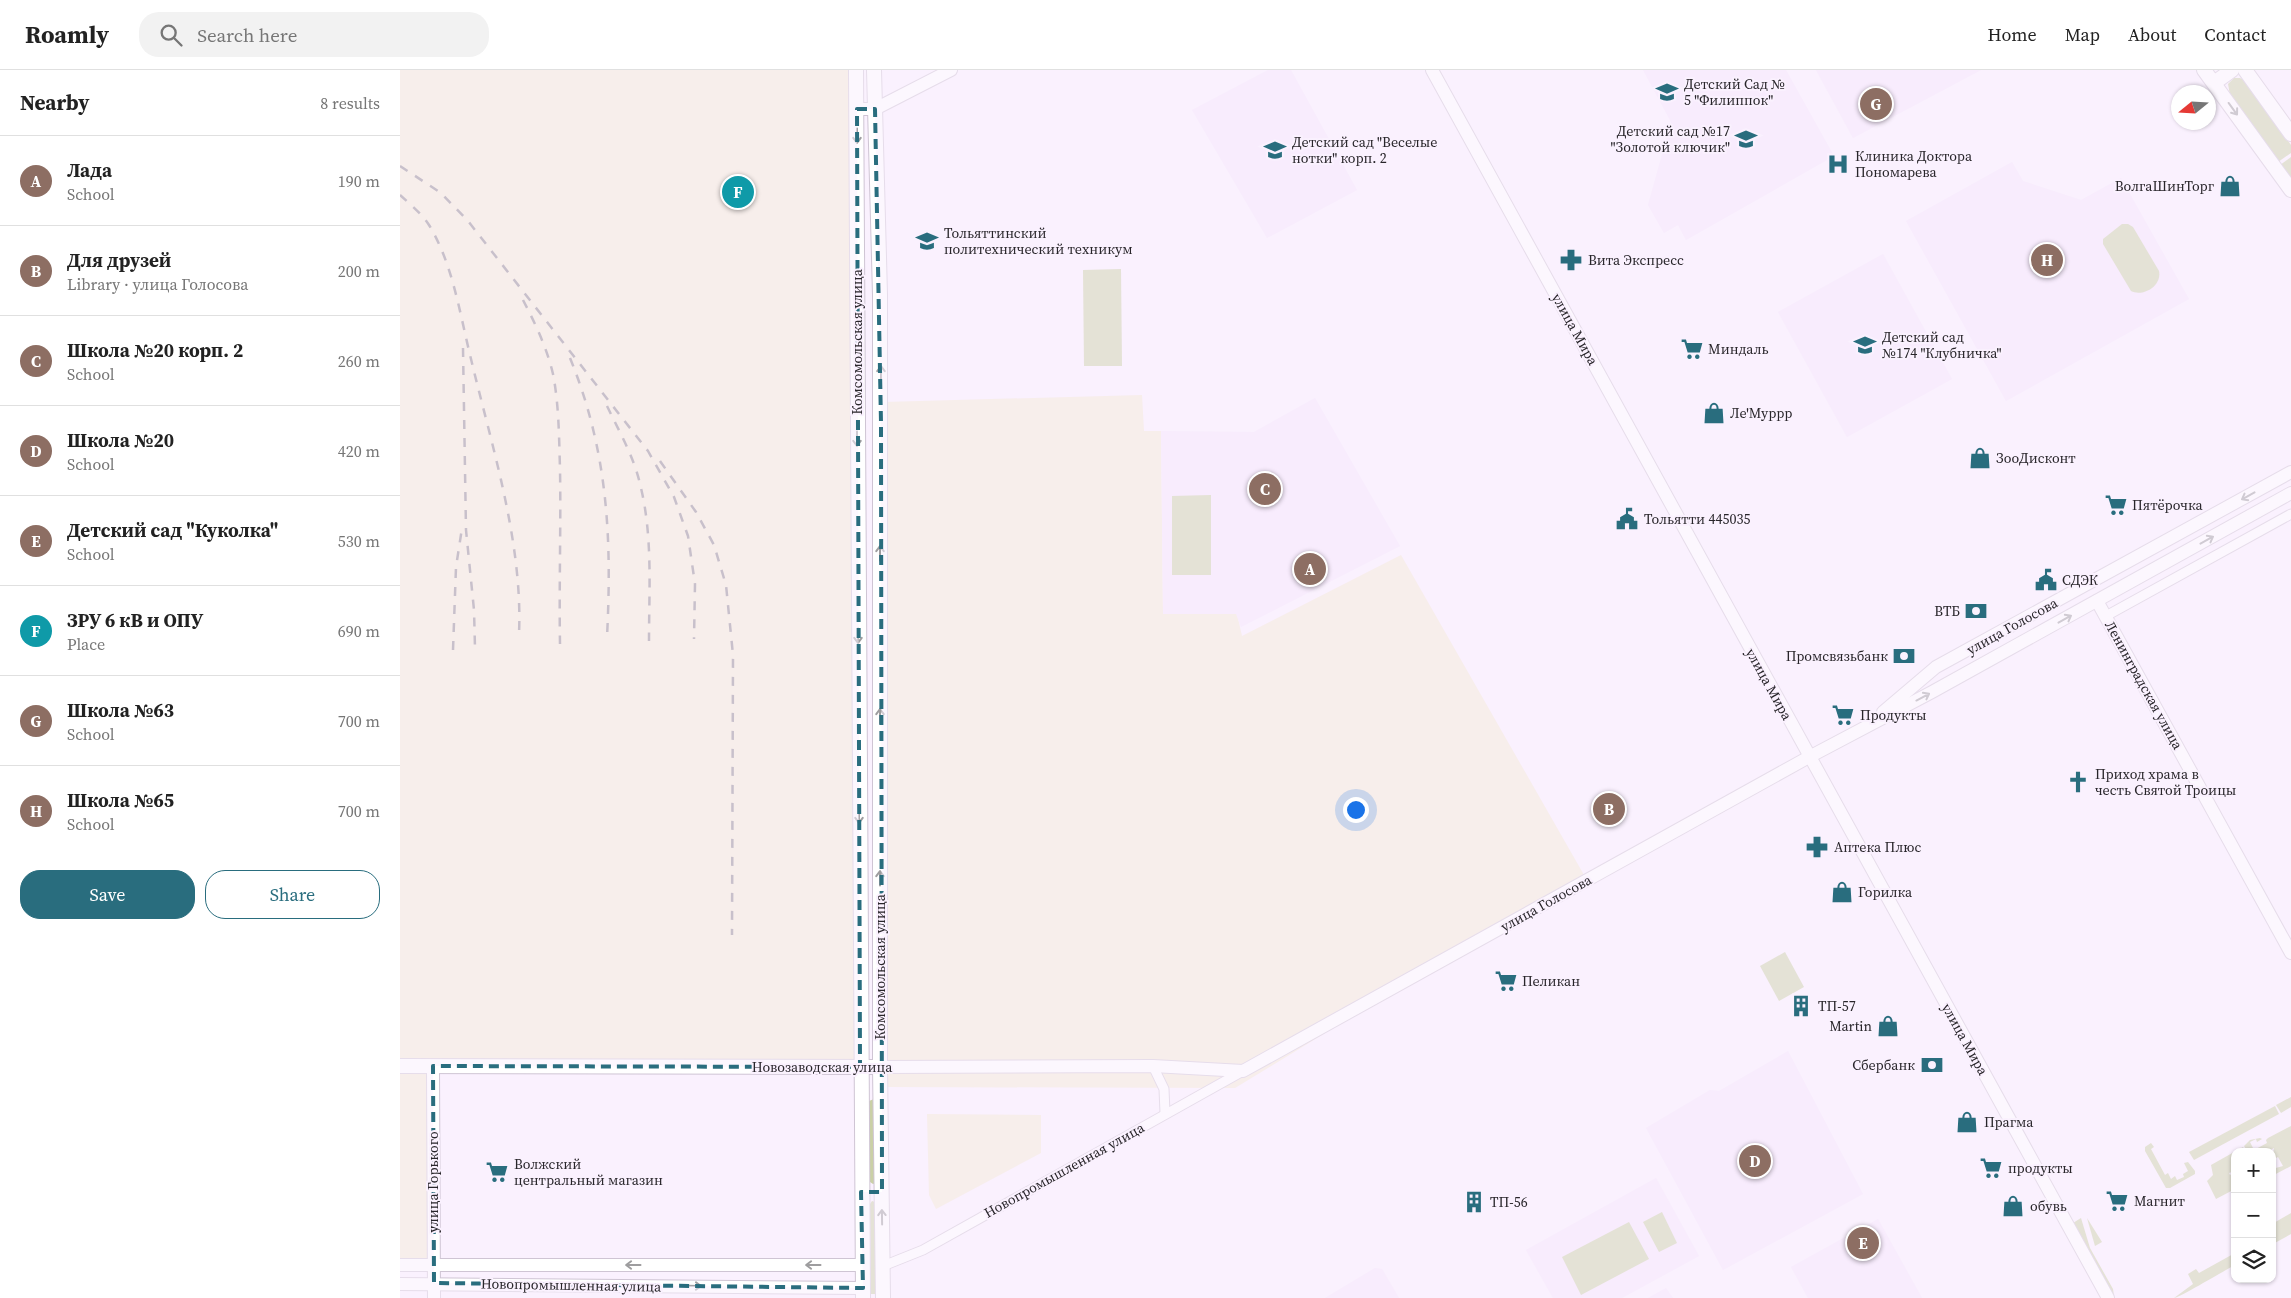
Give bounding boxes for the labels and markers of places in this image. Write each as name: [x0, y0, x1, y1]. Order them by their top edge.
place label: Детский Сад № 5 "Филиппок": [1684, 74, 1785, 110]
school or university icon: Детский Сад № 5 "Филиппок": [1654, 79, 1680, 105]
pin: G: [1860, 85, 1892, 123]
place label: Детский сад №17 "Золотой ключик": [1611, 121, 1730, 157]
school or university icon: Детский сад №17 "Золотой ключик": [1733, 126, 1759, 152]
place label: Детский сад "Веселые нотки" корп. 2: [1292, 132, 1437, 168]
school or university icon: Детский сад "Веселые нотки" корп. 2: [1262, 137, 1288, 163]
place label: Клиника Доктора Пономарева: [1855, 146, 1973, 182]
hospital icon: Клиника Доктора Пономарева: [1825, 151, 1851, 177]
pin: F: [722, 173, 754, 211]
shop icon: ВолгаШинТорг: [2217, 173, 2243, 199]
place label: ВолгаШинТорг: [2115, 176, 2214, 196]
place label: Тольяттинский политехнический техникум: [944, 223, 1133, 259]
school or university icon: Тольяттинский политехнический техникум: [914, 228, 940, 254]
pin: H: [2031, 241, 2063, 279]
pharmacy icon: Вита Экспресс: [1558, 247, 1584, 273]
place label: Вита Экспресс: [1588, 250, 1684, 270]
place label: Детский сад №174 "Клубничка": [1882, 327, 2002, 363]
school or university icon: Детский сад №174 "Клубничка": [1852, 332, 1878, 358]
supermarket icon: Миндаль: [1679, 336, 1705, 362]
place label: Миндаль: [1708, 339, 1769, 359]
shop icon: Ле'Муррр: [1701, 400, 1727, 426]
place label: Ле'Муррр: [1730, 403, 1792, 423]
shop icon: ЗооДисконт: [1967, 445, 1993, 471]
place label: ЗооДисконт: [1996, 448, 2076, 468]
pin: C: [1249, 470, 1281, 508]
supermarket icon: Пятёрочка: [2103, 492, 2129, 518]
place label: Пятёрочка: [2132, 495, 2204, 515]
public building icon: Тольятти 445035: [1614, 506, 1640, 532]
place label: Тольятти 445035: [1644, 509, 1750, 529]
pin: A: [1294, 550, 1326, 588]
public building icon: СДЭК: [2033, 567, 2059, 593]
place label: СДЭК: [2062, 570, 2099, 590]
bank icon: ВТБ: [1963, 598, 1989, 624]
place label: ВТБ: [1934, 601, 1960, 621]
bank icon: Промсвязьбанк: [1891, 643, 1917, 669]
place label: Промсвязьбанк: [1786, 646, 1888, 666]
supermarket icon: Продукты: [1830, 702, 1856, 728]
place label: Продукты: [1860, 705, 1927, 725]
place label: Приход храма в честь Святой Троицы: [2095, 764, 2236, 800]
church icon: Приход храма в честь Святой Троицы: [2065, 769, 2091, 795]
pin: B: [1593, 790, 1625, 828]
pharmacy icon: Аптека Плюс: [1804, 834, 1830, 860]
place label: Аптека Плюс: [1834, 837, 1922, 857]
shop icon: Горилка: [1829, 879, 1855, 905]
place label: Горилка: [1858, 882, 1913, 902]
supermarket icon: Пеликан: [1493, 968, 1519, 994]
place label: Пеликан: [1522, 971, 1580, 991]
building icon: ТП-57: [1788, 993, 1814, 1019]
place label: ТП-57: [1818, 996, 1856, 1016]
shop icon: Martin: [1875, 1013, 1901, 1039]
place label: Martin: [1829, 1016, 1873, 1036]
bank icon: Сбербанк: [1919, 1052, 1945, 1078]
place label: Сбербанк: [1852, 1055, 1915, 1075]
shop icon: Прагма: [1954, 1109, 1980, 1135]
place label: Прагма: [1984, 1112, 2034, 1132]
pin: D: [1739, 1142, 1771, 1180]
place label: Волжский центральный магазин: [514, 1154, 663, 1190]
supermarket icon: продукты: [1978, 1155, 2004, 1181]
place label: продукты: [2008, 1158, 2073, 1178]
supermarket icon: Волжский центральный магазин: [484, 1159, 510, 1185]
supermarket icon: Магнит: [2104, 1188, 2130, 1214]
building icon: ТП-56: [1461, 1189, 1487, 1215]
place label: Магнит: [2134, 1191, 2185, 1211]
place label: ТП-56: [1490, 1192, 1528, 1212]
shop icon: обувь: [2000, 1193, 2026, 1219]
place label: обувь: [2030, 1196, 2067, 1216]
pin: E: [1847, 1224, 1879, 1262]

